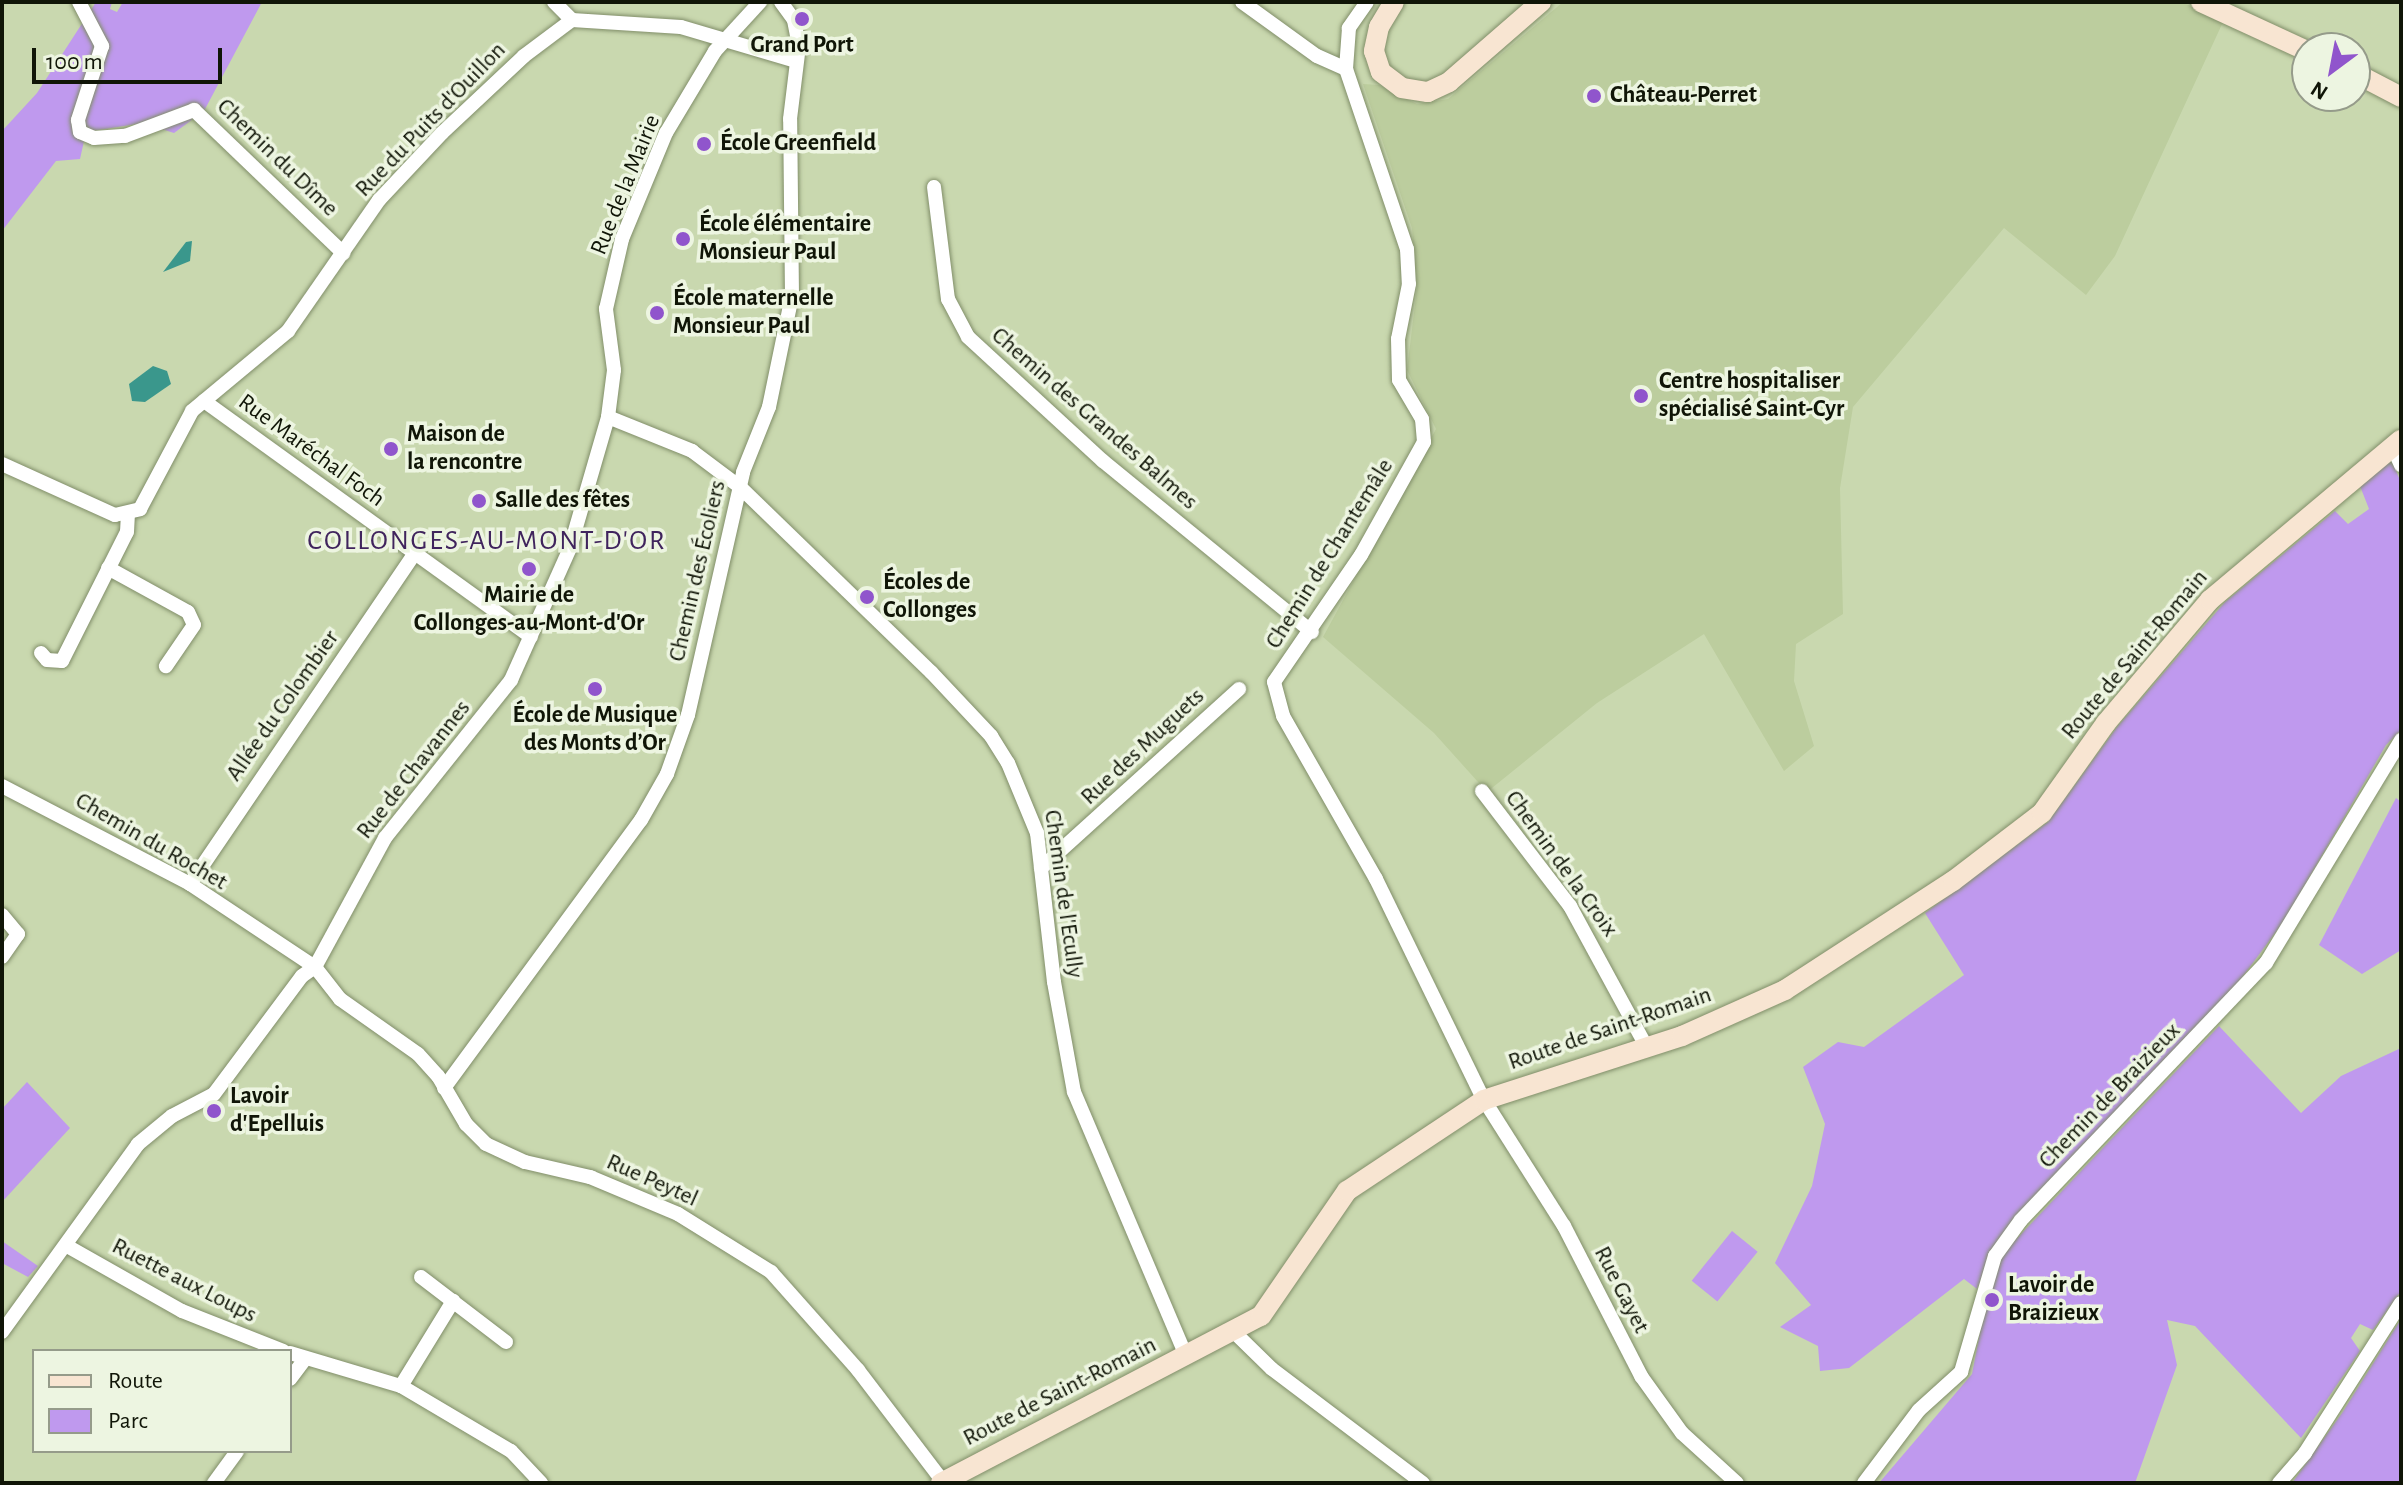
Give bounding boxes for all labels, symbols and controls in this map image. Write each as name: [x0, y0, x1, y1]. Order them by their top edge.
marker: Grand Port: [793, 10, 811, 28]
scale bar: [36, 32, 226, 82]
place label: Grand Port: [750, 32, 854, 60]
north arrow: [2291, 32, 2371, 112]
street label: Rue du Puits d'Ouillon: [350, 36, 512, 204]
text: 100 m: [46, 50, 103, 74]
text: N: [2307, 77, 2332, 104]
place label: Château-Perret: [1610, 82, 1757, 110]
marker: Château-Perret: [1585, 87, 1603, 105]
street label: Chemin du Dîme: [210, 93, 344, 223]
street label: Rue de la Mairie: [585, 111, 667, 259]
place label: École Greenfield: [720, 130, 876, 158]
marker: École Greenfield: [695, 135, 713, 153]
place label: École élémentaire Monsieur Paul: [699, 211, 871, 267]
marker: École élémentaire Monsieur Paul: [674, 230, 692, 248]
place label: École maternelle Monsieur Paul: [673, 285, 834, 341]
marker: École maternelle Monsieur Paul: [648, 304, 666, 322]
street label: Chemin des Grandes Balmes: [985, 322, 1203, 516]
place label: Centre hospitaliser spécialisé Saint-Cyr: [1659, 368, 1844, 424]
marker: Centre hospitaliser spécialisé Saint-Cyr: [1630, 385, 1652, 407]
street label: Rue Maréchal Foch: [232, 388, 390, 514]
place label: Maison de la rencontre: [407, 421, 522, 477]
marker: Maison de la rencontre: [382, 440, 400, 458]
street label: Chemin de Chantemâle: [1260, 454, 1400, 654]
street label: Chemin des Écoliers: [663, 478, 733, 664]
place label: Salle des fêtes: [495, 487, 630, 515]
marker: Salle des fêtes: [470, 492, 488, 510]
district label: COLLONGES-AU-MONT-D'OR: [307, 524, 667, 558]
marker: Mairie de Collonges-au-Mont-d'Or: [520, 560, 538, 578]
street label: Route de Saint-Romain: [2056, 564, 2214, 746]
place label: Écoles de Collonges: [883, 569, 976, 625]
place label: Mairie de Collonges-au-Mont-d'Or: [414, 582, 644, 638]
marker: Écoles de Collonges: [858, 588, 876, 606]
street label: Allée du Colombier: [220, 625, 346, 787]
marker: École de Musique des Monts d’Or: [586, 680, 604, 698]
street label: Rue des Muguets: [1075, 682, 1211, 812]
street label: Rue de Chavannes: [351, 695, 477, 845]
place label: École de Musique des Monts d’Or: [513, 702, 677, 758]
street label: Chemin de la Croix: [1498, 785, 1624, 943]
street label: Chemin du Rochet: [70, 787, 232, 897]
street label: Chemin de l'Ecully: [1037, 808, 1089, 980]
street label: Route de Saint-Romain: [1505, 981, 1715, 1077]
street label: Chemin de Braizieux: [2033, 1017, 2187, 1175]
place label: Lavoir d'Epelluis: [230, 1083, 324, 1139]
marker: Lavoir d'Epelluis: [205, 1102, 223, 1120]
street label: Rue Peytel: [602, 1148, 702, 1214]
street label: Ruette aux Loups: [107, 1232, 261, 1330]
street label: Rue Gayet: [1587, 1242, 1655, 1338]
place label: Lavoir de Braizieux: [2008, 1272, 2099, 1328]
marker: Lavoir de Braizieux: [1983, 1291, 2001, 1309]
street label: Route de Saint-Romain: [959, 1331, 1161, 1453]
legend: [32, 1349, 292, 1453]
text: Route: [108, 1369, 163, 1393]
text: Parc: [108, 1409, 148, 1433]

